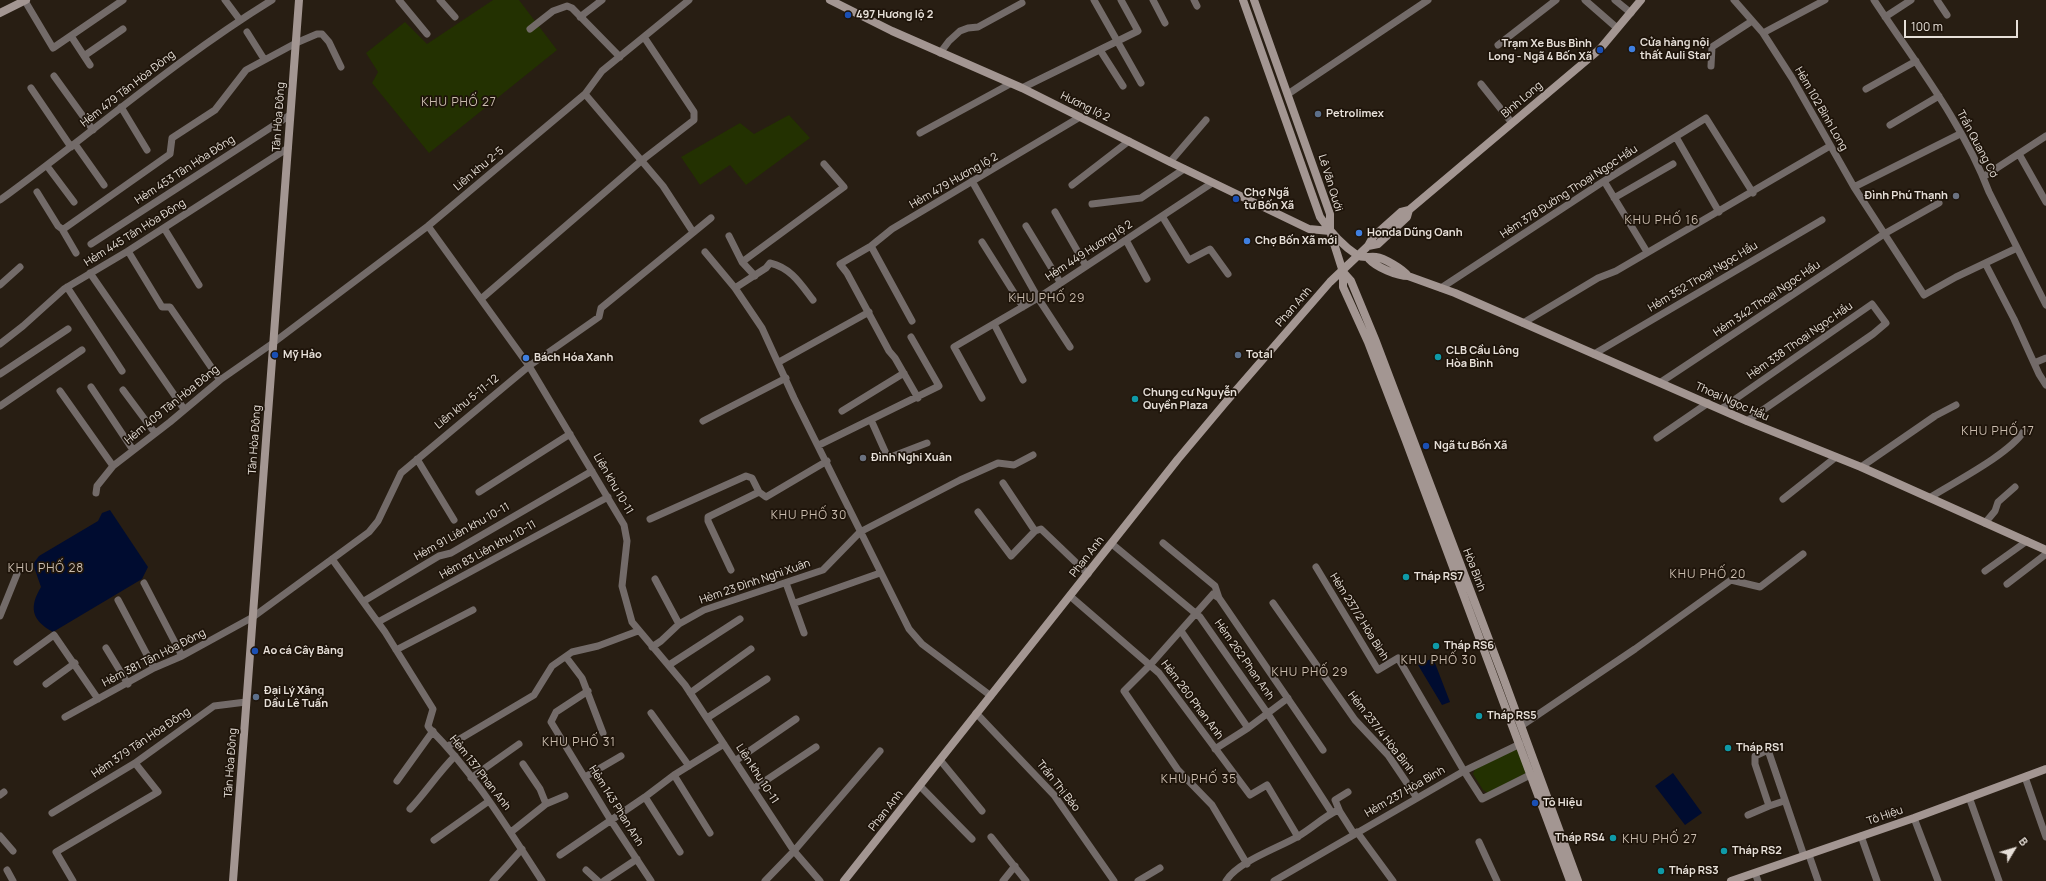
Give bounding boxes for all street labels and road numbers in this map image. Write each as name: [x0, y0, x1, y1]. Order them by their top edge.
street label: Hẻm 479 Tân Hòa Đông: [78, 48, 178, 130]
street label: Hẻm 102 Bình Long: [1792, 65, 1850, 153]
street label: Bình Long: [1499, 79, 1545, 121]
street label: Tân Hòa Đông: [270, 82, 288, 152]
street label: Hương lộ 2: [1058, 89, 1112, 125]
street label: Trần Quang Cơ: [1954, 108, 2000, 180]
street label: Hẻm 453 Tân Hòa Đông: [133, 133, 237, 207]
street label: Hẻm 378 Đường Thoại Ngọc Hầu: [1498, 143, 1640, 241]
street label: Liên khu 2-5: [451, 144, 507, 194]
street label: Hẻm 479 Hương lộ 2: [907, 150, 1001, 212]
street label: Lê Văn Quới: [1315, 153, 1345, 213]
street label: Hẻm 445 Tân Hòa Đông: [82, 196, 188, 270]
street label: Hẻm 449 Hương lộ 2: [1043, 218, 1135, 284]
street label: Hẻm 352 Thoại Ngọc Hầu: [1646, 239, 1760, 315]
street label: Hẻm 342 Thoại Ngọc Hầu: [1711, 258, 1823, 340]
street label: Phan Anh: [1273, 285, 1315, 329]
street label: Hẻm 338 Thoại Ngọc Hầu: [1745, 300, 1855, 382]
street label: Hẻm 409 Tân Hòa Đông: [122, 363, 222, 447]
street label: Liên khu 5-11-12: [432, 372, 502, 432]
street label: Thoại Ngọc Hầu: [1693, 380, 1771, 424]
street label: Tân Hòa Đông: [246, 405, 264, 475]
street label: Liên khu 10-11: [590, 451, 636, 517]
street label: Hẻm 91 Liên khu 10-11: [412, 500, 512, 564]
street label: Hẻm 83 Liên khu 10-11: [437, 518, 539, 582]
street label: Phan Anh: [1067, 534, 1107, 580]
street label: Hòa Bình: [1460, 547, 1488, 593]
street label: Hẻm 23 Đình Nghi Xuân: [698, 557, 812, 607]
street label: Hẻm 237/2 Hòa Bình: [1327, 571, 1391, 663]
street label: Hẻm 262 Phan Anh: [1211, 617, 1277, 703]
street label: Hẻm 381 Tân Hòa Đông: [100, 626, 208, 690]
street label: Hẻm 260 Phan Anh: [1158, 658, 1226, 742]
street label: Hẻm 237/4 Hòa Bình: [1345, 689, 1417, 777]
street label: Hẻm 379 Tân Hòa Đông: [89, 705, 193, 781]
street label: Tân Hòa Đông: [222, 728, 240, 798]
street label: Hẻm 137 Phan Anh: [447, 733, 513, 813]
street label: Liên khu 10-11: [733, 742, 781, 806]
street label: Trần Thị Báo: [1033, 758, 1083, 814]
street label: Hẻm 143 Phan Anh: [586, 763, 646, 849]
street label: Hẻm 237 Hòa Bình: [1363, 764, 1447, 820]
street label: Phan Anh: [866, 788, 906, 834]
street label: Tô Hiệu: [1865, 804, 1905, 828]

